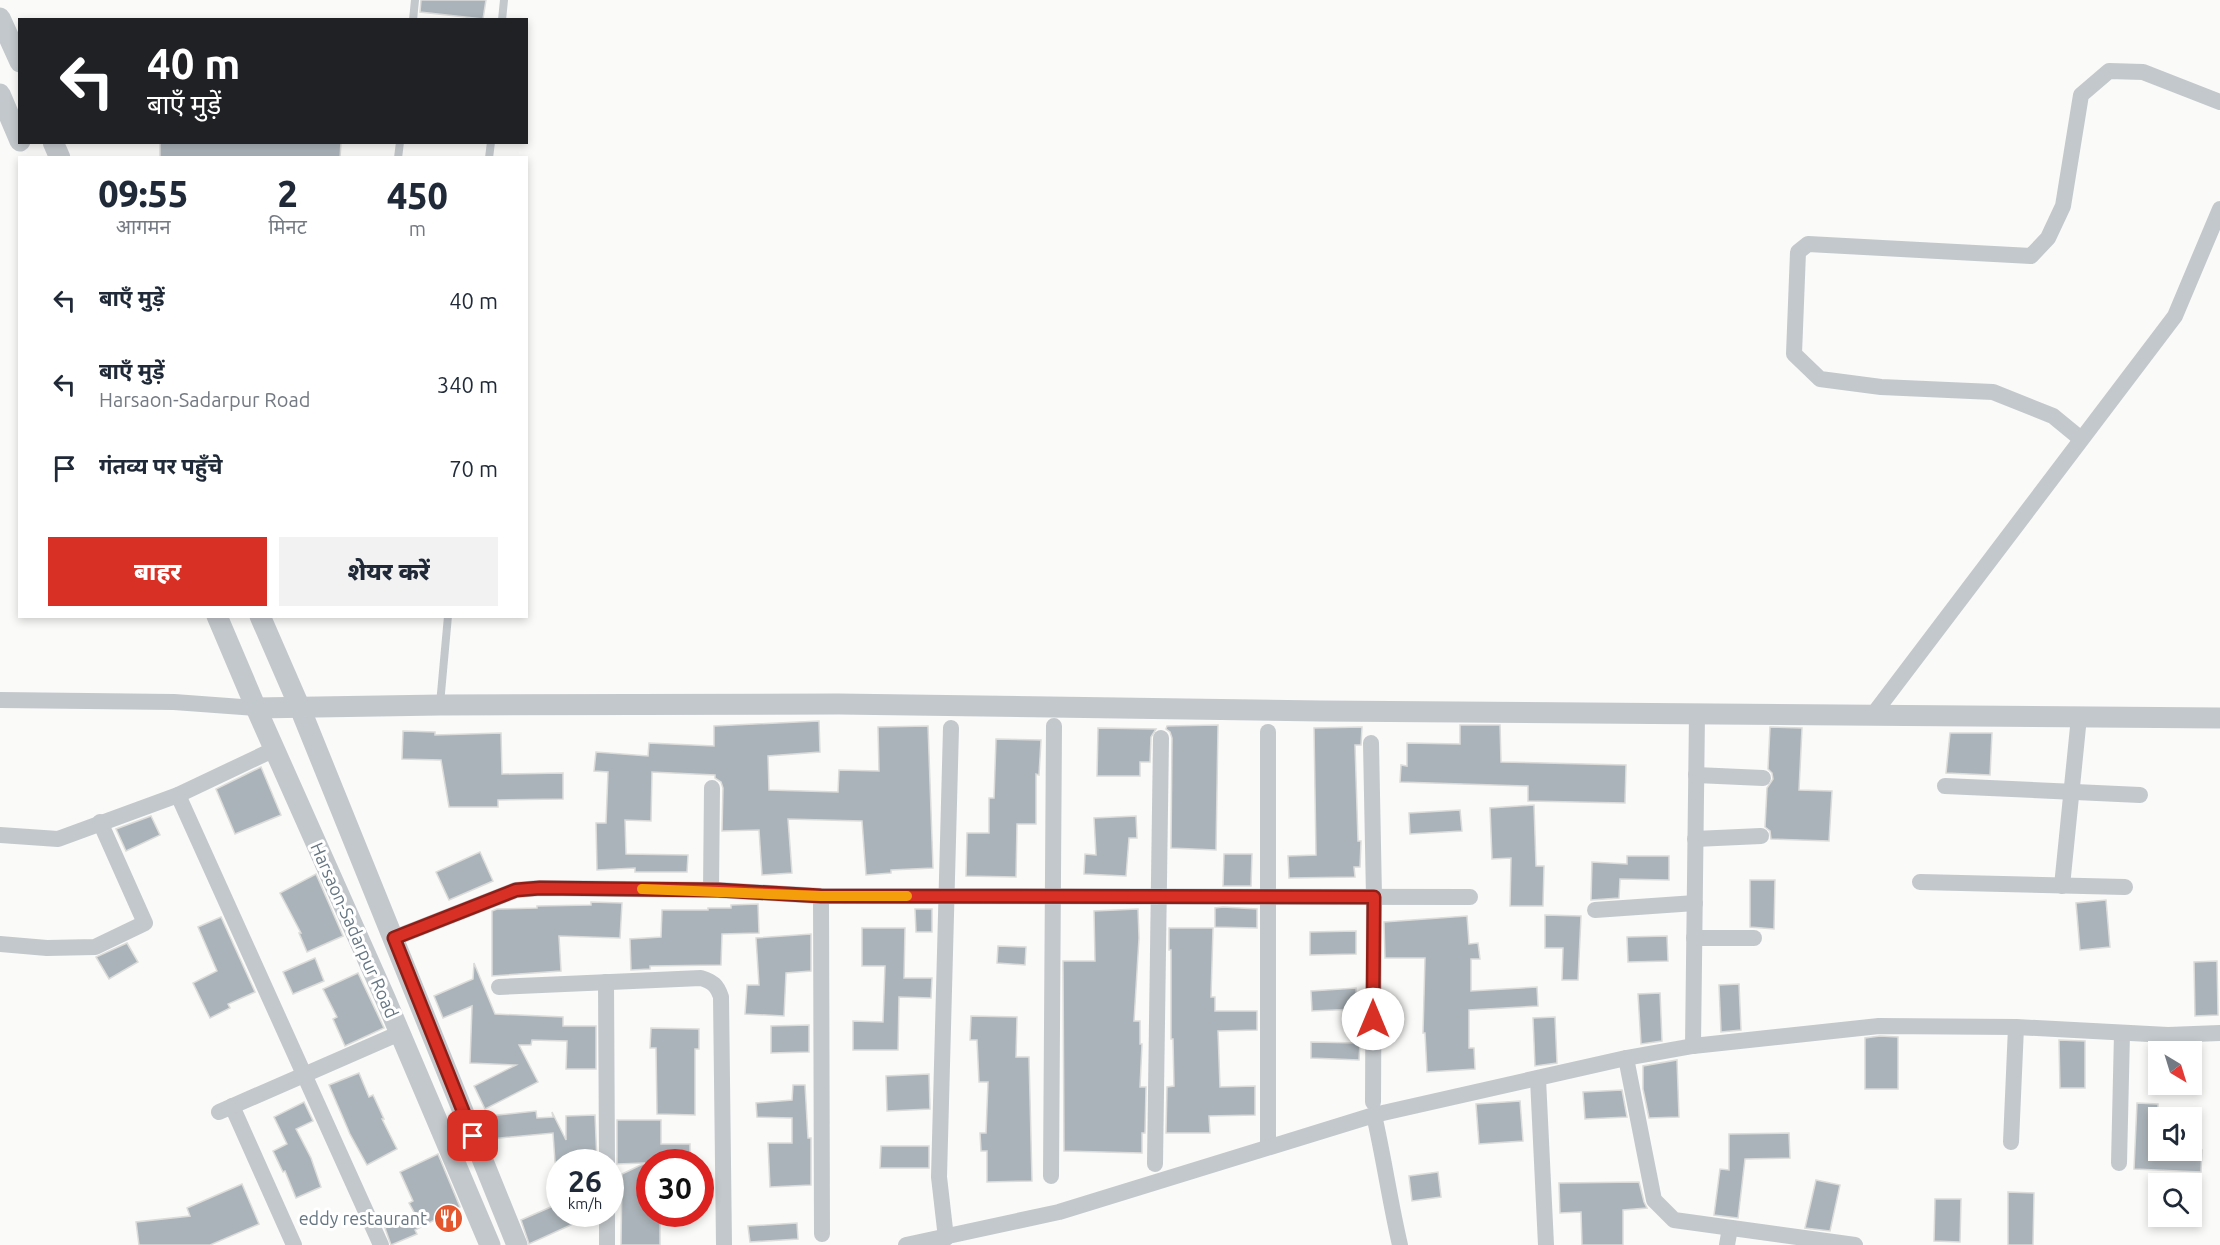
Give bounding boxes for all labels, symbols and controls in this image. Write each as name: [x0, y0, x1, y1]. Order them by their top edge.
text: 40 m: [147, 40, 241, 87]
icon: left: [48, 42, 126, 120]
text: बाएँ मुड़ें: [147, 89, 221, 119]
text: 09:55: [98, 173, 188, 214]
text: 2: [277, 173, 298, 214]
text: 450: [387, 175, 448, 216]
text: आगमन: [116, 215, 171, 238]
text: मिनट: [268, 215, 307, 238]
text: m: [409, 217, 426, 240]
icon: left: [48, 284, 81, 317]
text: बाएँ मुड़ें: [99, 285, 165, 310]
text: 40 m: [449, 288, 498, 313]
text: बाएँ मुड़ें: [99, 358, 165, 383]
icon: left: [48, 368, 81, 401]
text: 340 m: [437, 372, 498, 397]
text: Harsaon-Sadarpur Road: [99, 388, 310, 411]
icon: arrive: [48, 452, 81, 485]
text: गंतव्य पर पहुँचे: [99, 453, 223, 478]
text: 70 m: [449, 456, 498, 481]
button: बाहर: [48, 537, 267, 606]
button: शेयर करें: [279, 537, 498, 606]
street label: Harsaon-Sadarpur Road: [307, 839, 403, 1021]
position arrow: [1341, 987, 1405, 1051]
north arrow: [2148, 1041, 2202, 1095]
map controls: [2148, 1041, 2202, 1227]
button: sound: [2148, 1107, 2202, 1161]
pin: [447, 1110, 498, 1161]
icon: arrive: [456, 1119, 489, 1152]
speed limit sign: 30: [636, 1149, 714, 1227]
text: 26: [568, 1164, 602, 1198]
button: search: [2148, 1173, 2202, 1227]
text: km/h: [568, 1195, 602, 1212]
restaurant icon: eddy restaurant: [432, 1202, 464, 1234]
place label: eddy restaurant: [299, 1208, 427, 1228]

